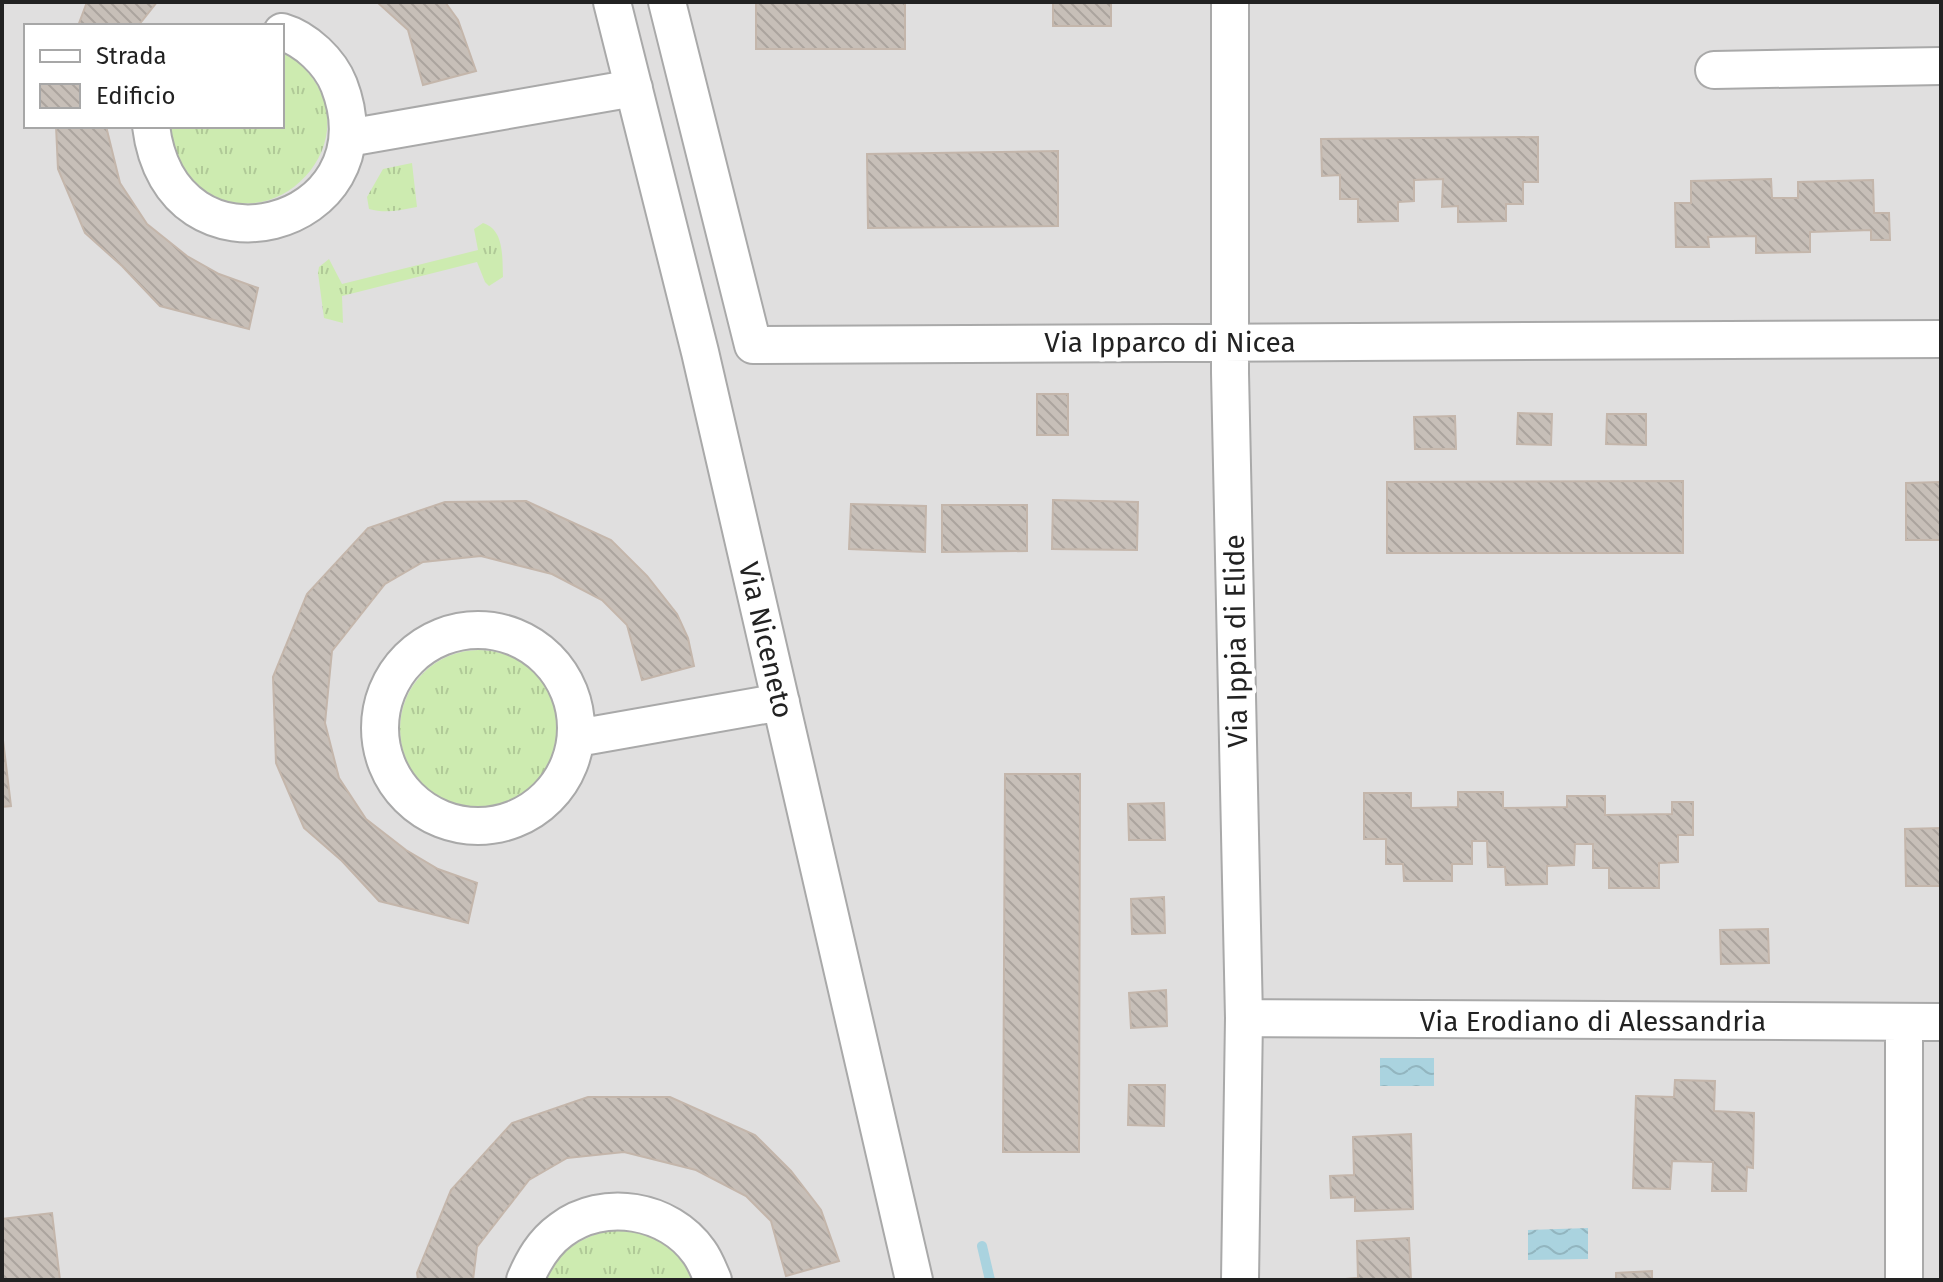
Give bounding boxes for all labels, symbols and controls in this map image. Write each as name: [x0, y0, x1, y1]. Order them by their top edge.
legend: [24, 24, 284, 128]
text: Strada: [96, 42, 167, 70]
text: Edificio: [96, 82, 176, 110]
street label: Via Ipparco di Nicea: [1044, 326, 1296, 359]
street label: Via Ippia di Elide: [1218, 534, 1254, 748]
street label: Via Niceneto: [732, 559, 800, 721]
street label: Via Erodiano di Alessandria: [1420, 1005, 1766, 1038]

